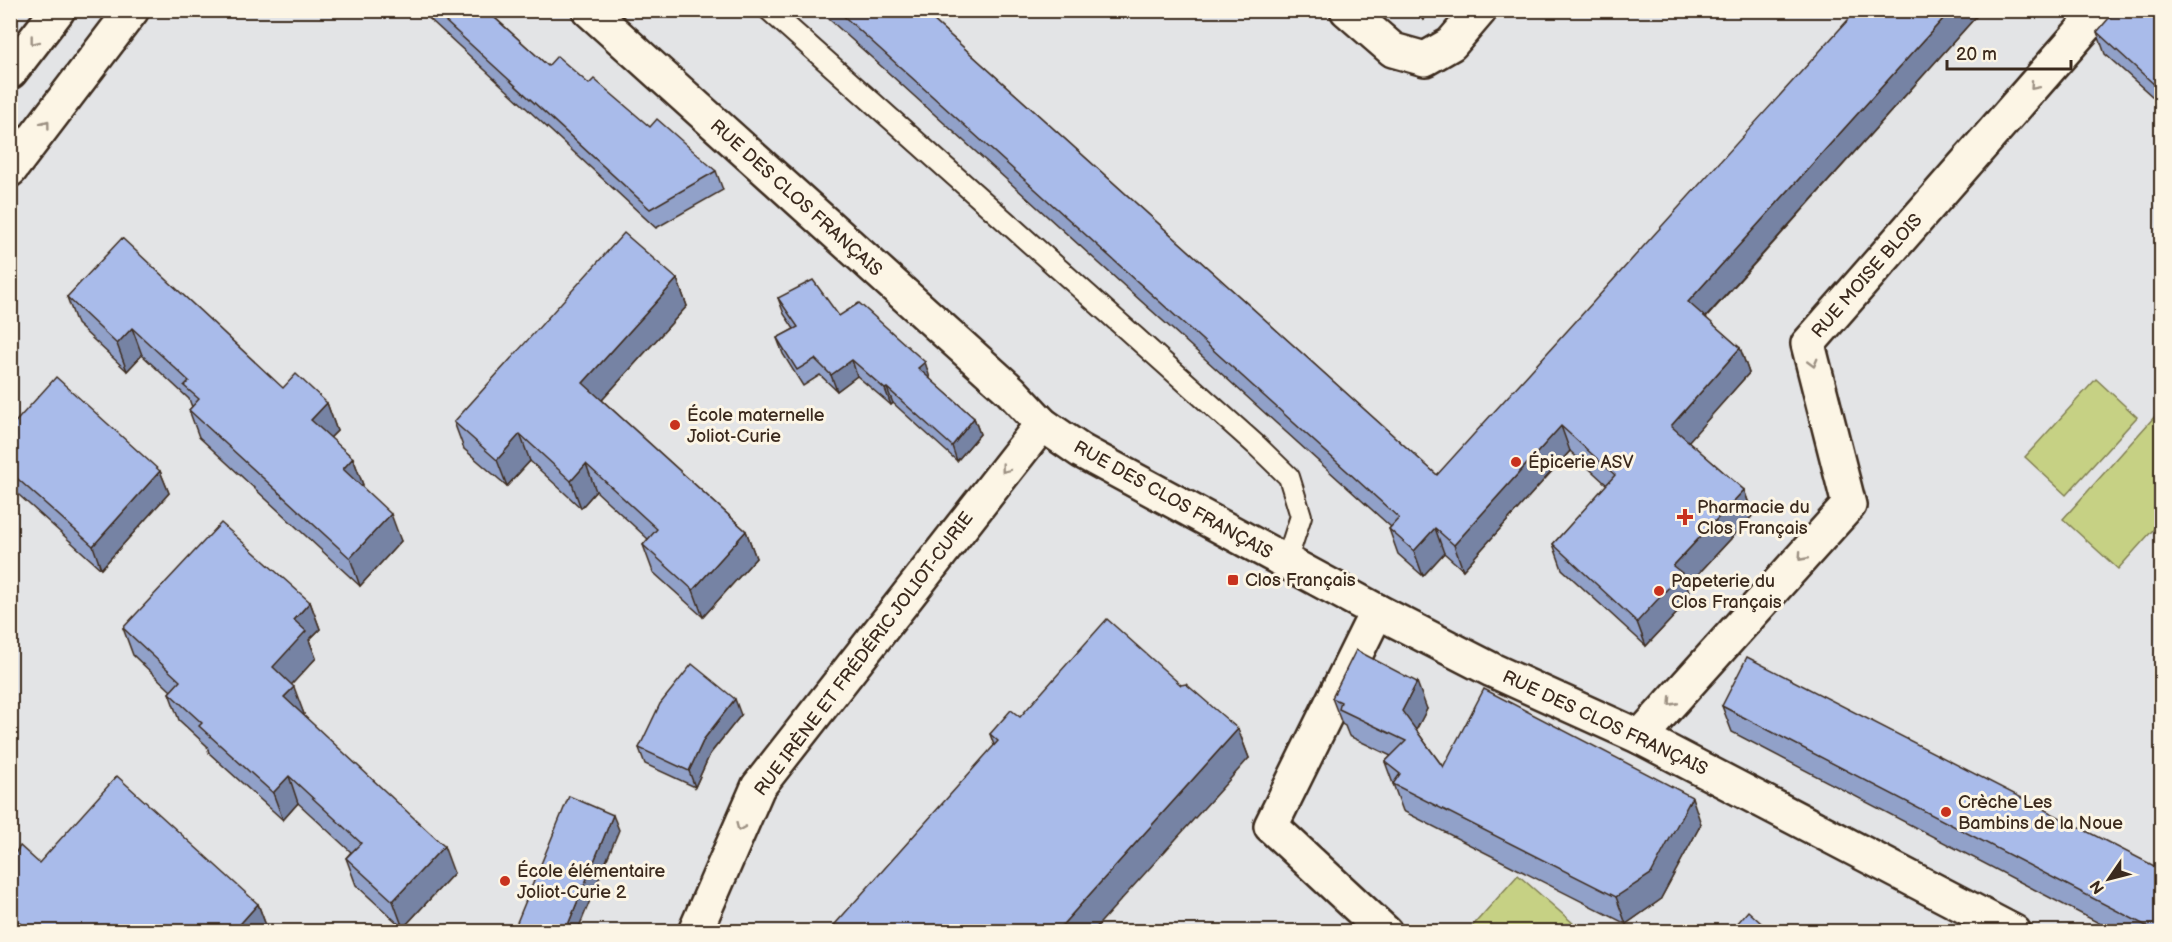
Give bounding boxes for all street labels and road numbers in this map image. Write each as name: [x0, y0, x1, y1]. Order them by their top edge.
street label: RUE DES CLOS FRANÇAIS: [706, 115, 886, 281]
street label: RUE MOISE BLOIS: [1807, 210, 1927, 342]
street label: RUE DES CLOS FRANÇAIS: [1070, 437, 1276, 563]
street label: RUE IRÈNE ET FRÉDÉRIC JOLIOT-CURIE: [749, 507, 978, 800]
street label: RUE DES CLOS FRANÇAIS: [1499, 666, 1711, 780]

